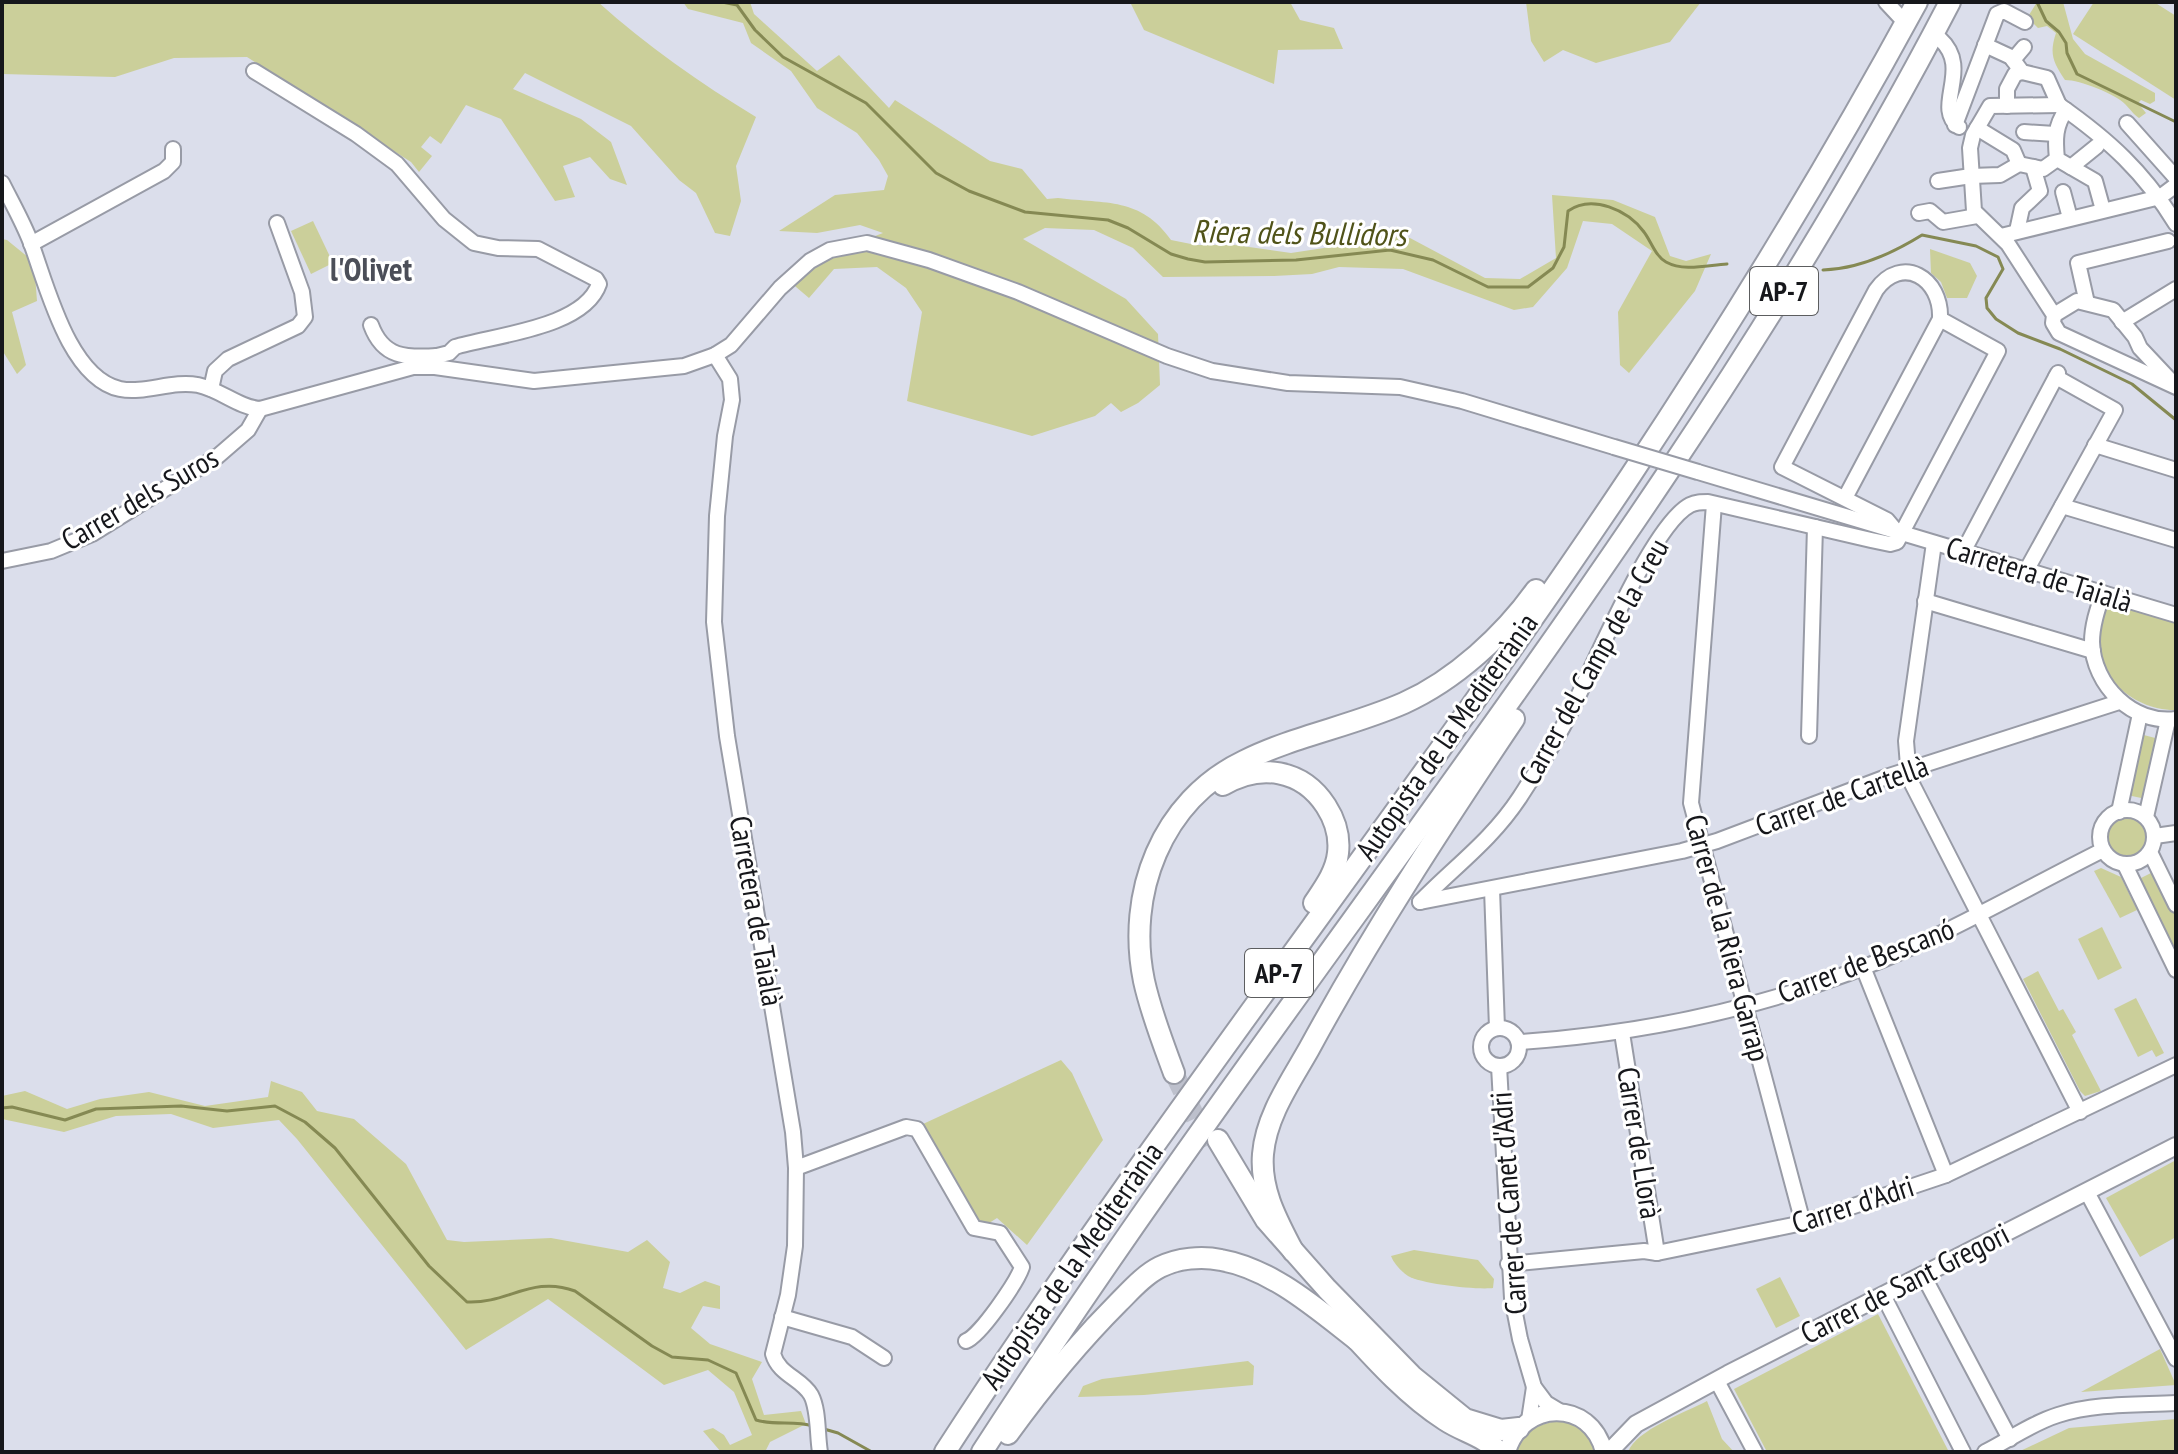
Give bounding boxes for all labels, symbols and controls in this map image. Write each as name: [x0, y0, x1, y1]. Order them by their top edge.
water label: Riera dels Bullidors: [1192, 209, 1410, 255]
district label: l'Olivet: [330, 248, 413, 290]
road number: AP-7: [1750, 267, 1818, 315]
street label: Carrer dels Suros: [54, 437, 225, 558]
street label: Carretera de Taialà: [1942, 527, 2137, 620]
street label: Carrer del Camp de la Creu: [1509, 531, 1677, 791]
street label: Autopista de la Mediterrània: [1346, 605, 1546, 867]
street label: Carrer de Cartellà: [1750, 745, 1933, 844]
street label: Carrer de la Riera Garrap: [1677, 810, 1780, 1065]
street label: Carretera de Taialà: [722, 813, 793, 1009]
street label: Carrer de Bescanó: [1772, 908, 1959, 1011]
road number: AP-7: [1245, 949, 1313, 997]
street label: Carrer de Llorà: [1609, 1064, 1672, 1221]
street label: Carrer de Canet d'Adri: [1480, 1090, 1535, 1316]
street label: Autopista de la Mediterrània: [971, 1134, 1171, 1396]
street label: Carrer d'Adri: [1787, 1166, 1919, 1242]
street label: Carrer de Sant Gregori: [1793, 1213, 2015, 1352]

